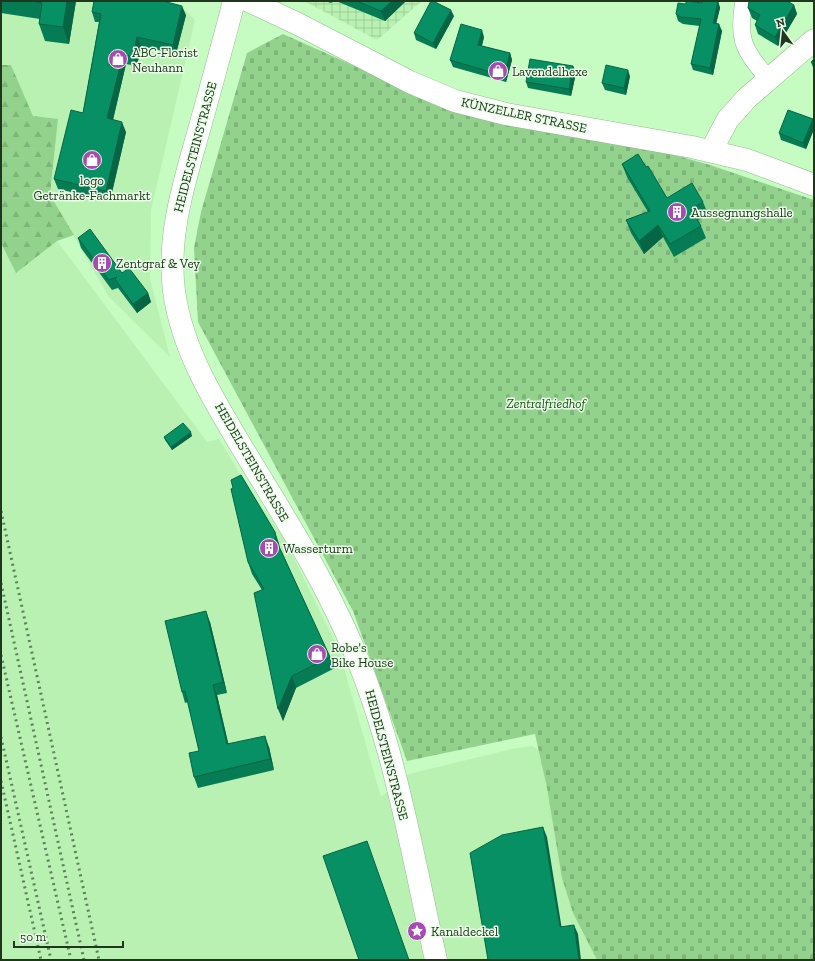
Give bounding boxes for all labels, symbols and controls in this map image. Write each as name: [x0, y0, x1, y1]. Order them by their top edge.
north arrow: [763, 12, 803, 52]
text: N: [775, 15, 787, 30]
place label: ABC-Florist Neuhann: [132, 45, 198, 75]
shop icon: ABC-Florist Neuhann: [107, 48, 129, 70]
shop icon: Lavendelhexe: [487, 60, 509, 82]
place label: Lavendelhexe: [512, 64, 588, 79]
street label: HEIDELSTEINSTRASSE: [170, 80, 220, 214]
street label: KÜNZELLER STRASSE: [460, 94, 589, 136]
shop icon: logo Getränke-Fachmarkt: [81, 149, 103, 171]
place label: logo Getränke-Fachmarkt: [33, 173, 151, 203]
building icon: Aussegnungshalle: [666, 201, 688, 223]
place label: Aussegnungshalle: [691, 205, 793, 220]
building icon: Zentgraf & Vey: [91, 252, 113, 274]
place label: Zentgraf & Vey: [116, 256, 200, 271]
park label: Zentralfriedhof: [506, 396, 588, 411]
street label: HEIDELSTEINSTRASSE: [212, 400, 292, 524]
building icon: Wasserturm: [258, 537, 280, 559]
place label: Wasserturm: [283, 541, 353, 556]
place label: Robe's Bike House: [331, 640, 393, 670]
shop icon: Robe's Bike House: [306, 643, 328, 665]
street label: HEIDELSTEINSTRASSE: [362, 688, 412, 822]
place icon: Kanaldeckel: [406, 920, 428, 942]
scale bar: [14, 923, 123, 949]
place label: Kanaldeckel: [431, 924, 499, 939]
text: 50 m: [20, 930, 47, 944]

